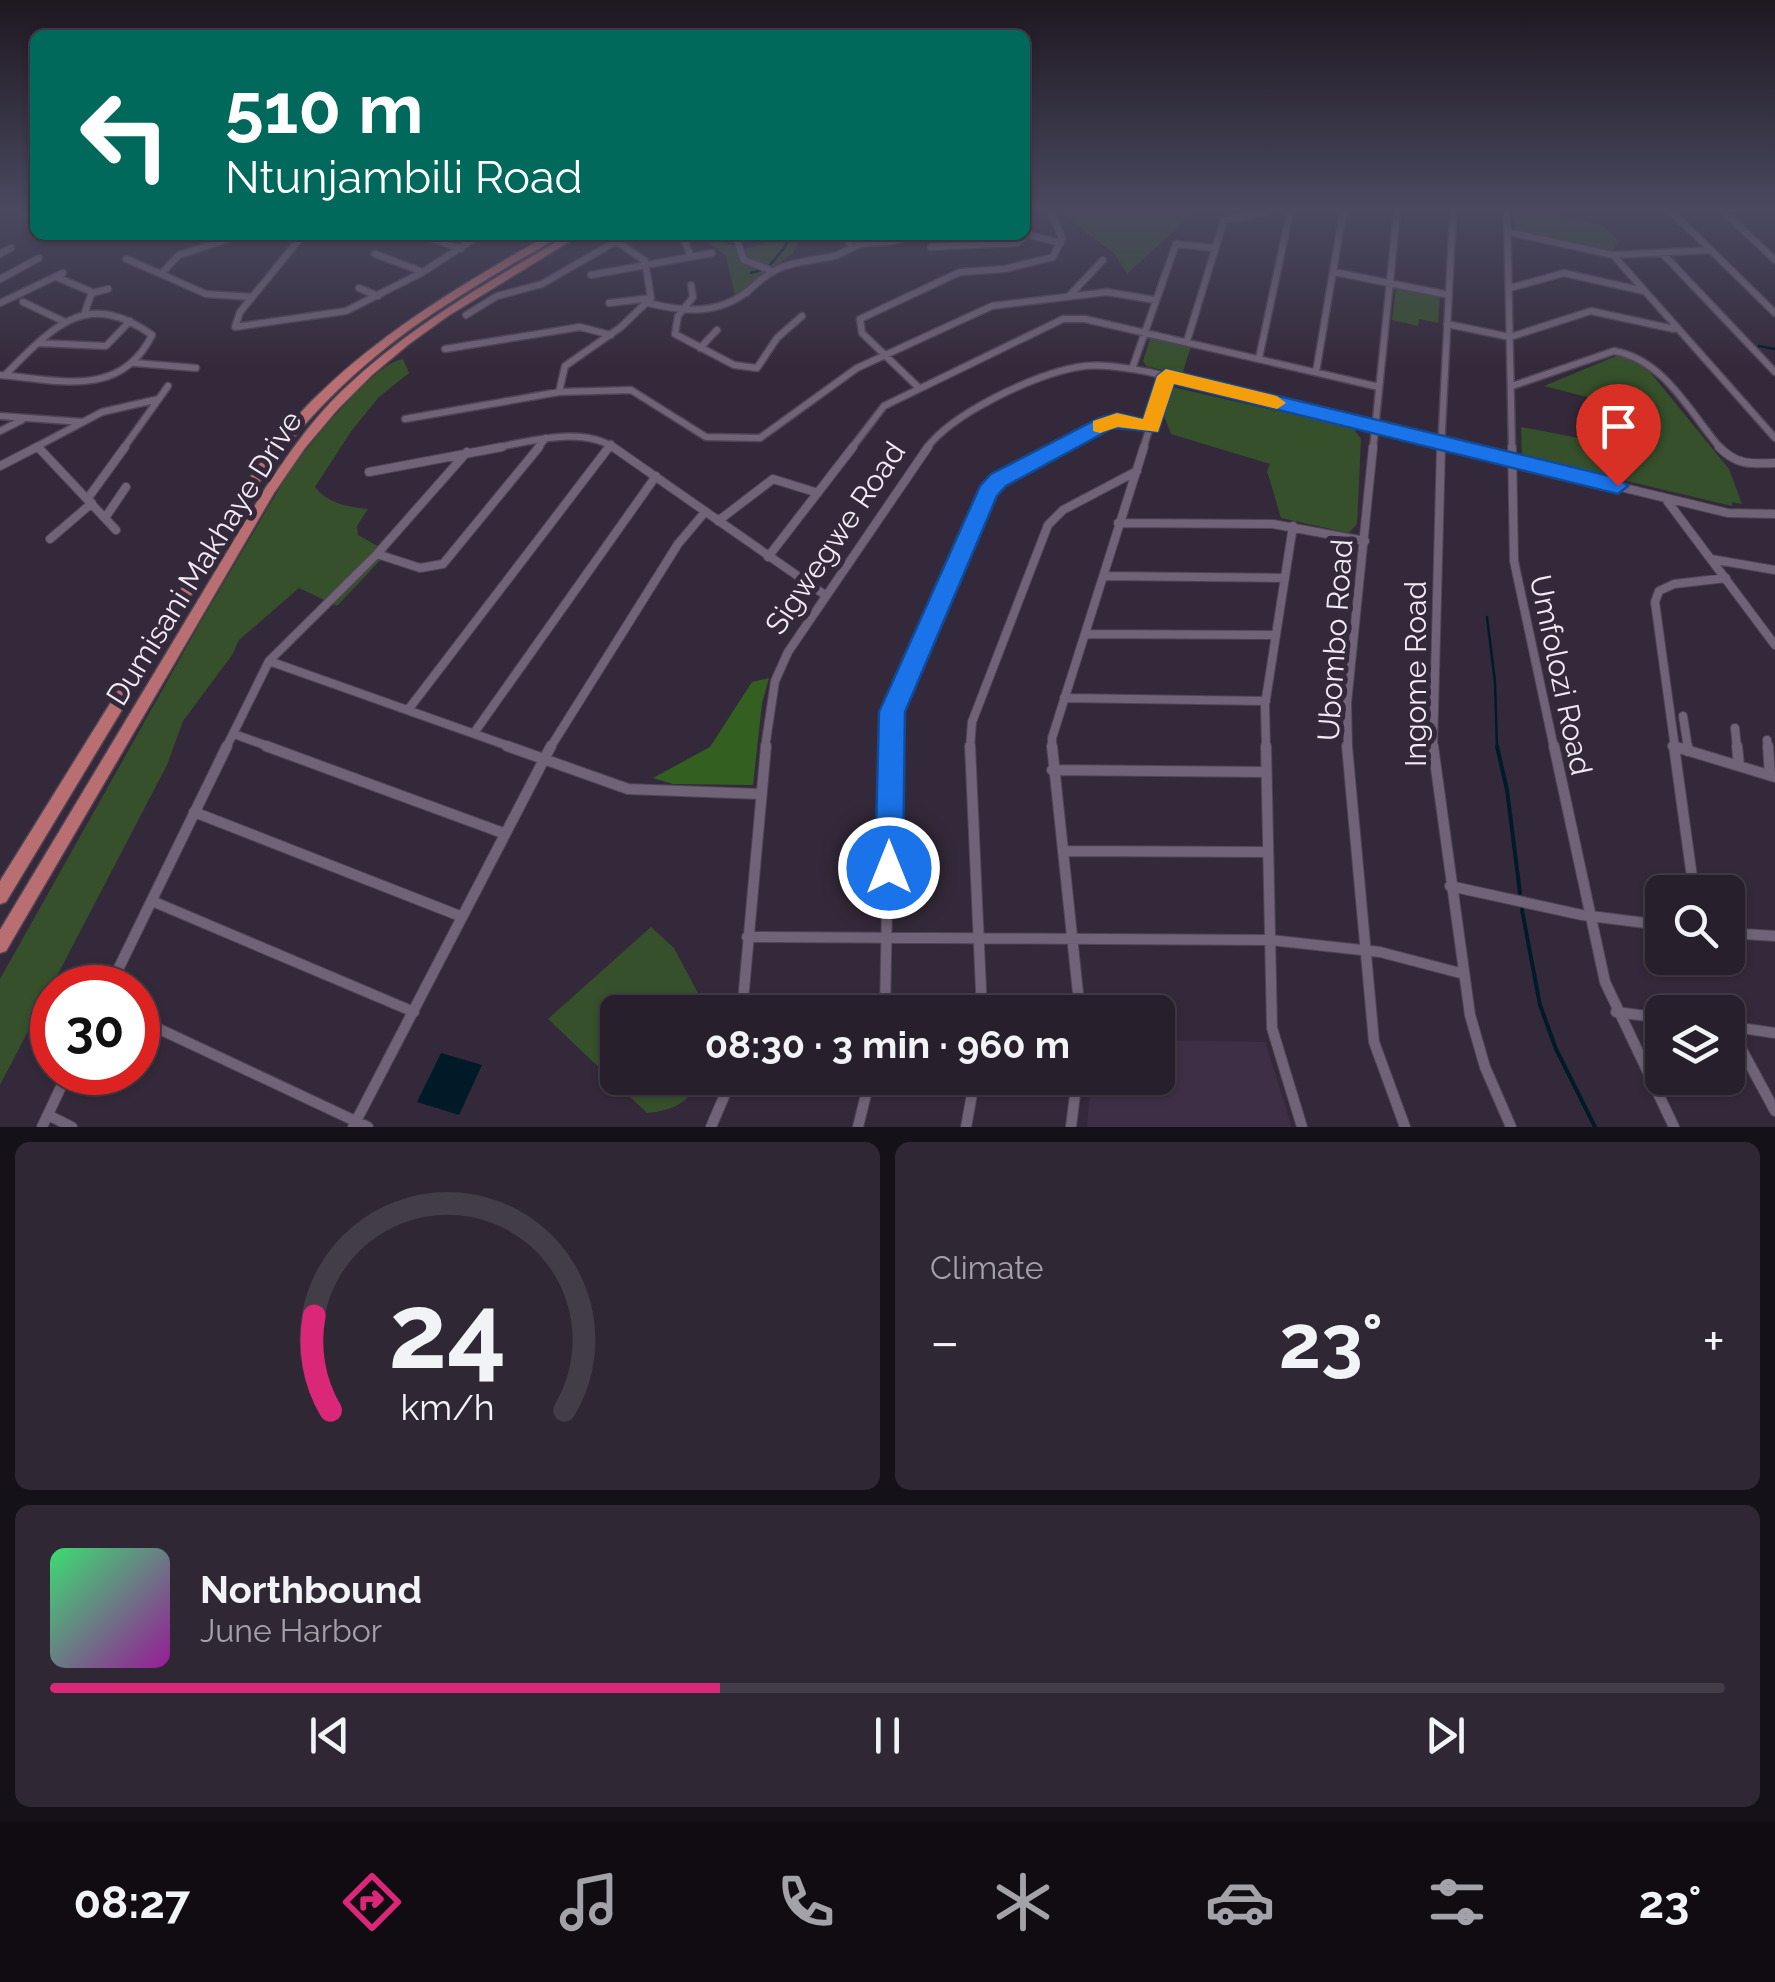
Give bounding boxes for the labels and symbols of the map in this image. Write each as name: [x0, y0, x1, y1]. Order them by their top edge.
pin: [1576, 384, 1661, 487]
street label: Dumisani Makhaye Drive: [99, 404, 309, 712]
street label: Sigwegwe Road: [758, 435, 912, 641]
street label: Ubombo Road: [1310, 538, 1360, 742]
street label: Umfolozi Road: [1523, 572, 1599, 778]
street label: Ingome Road: [1398, 581, 1433, 767]
position arrow: [837, 816, 941, 920]
speed limit sign: 30: [30, 965, 160, 1095]

